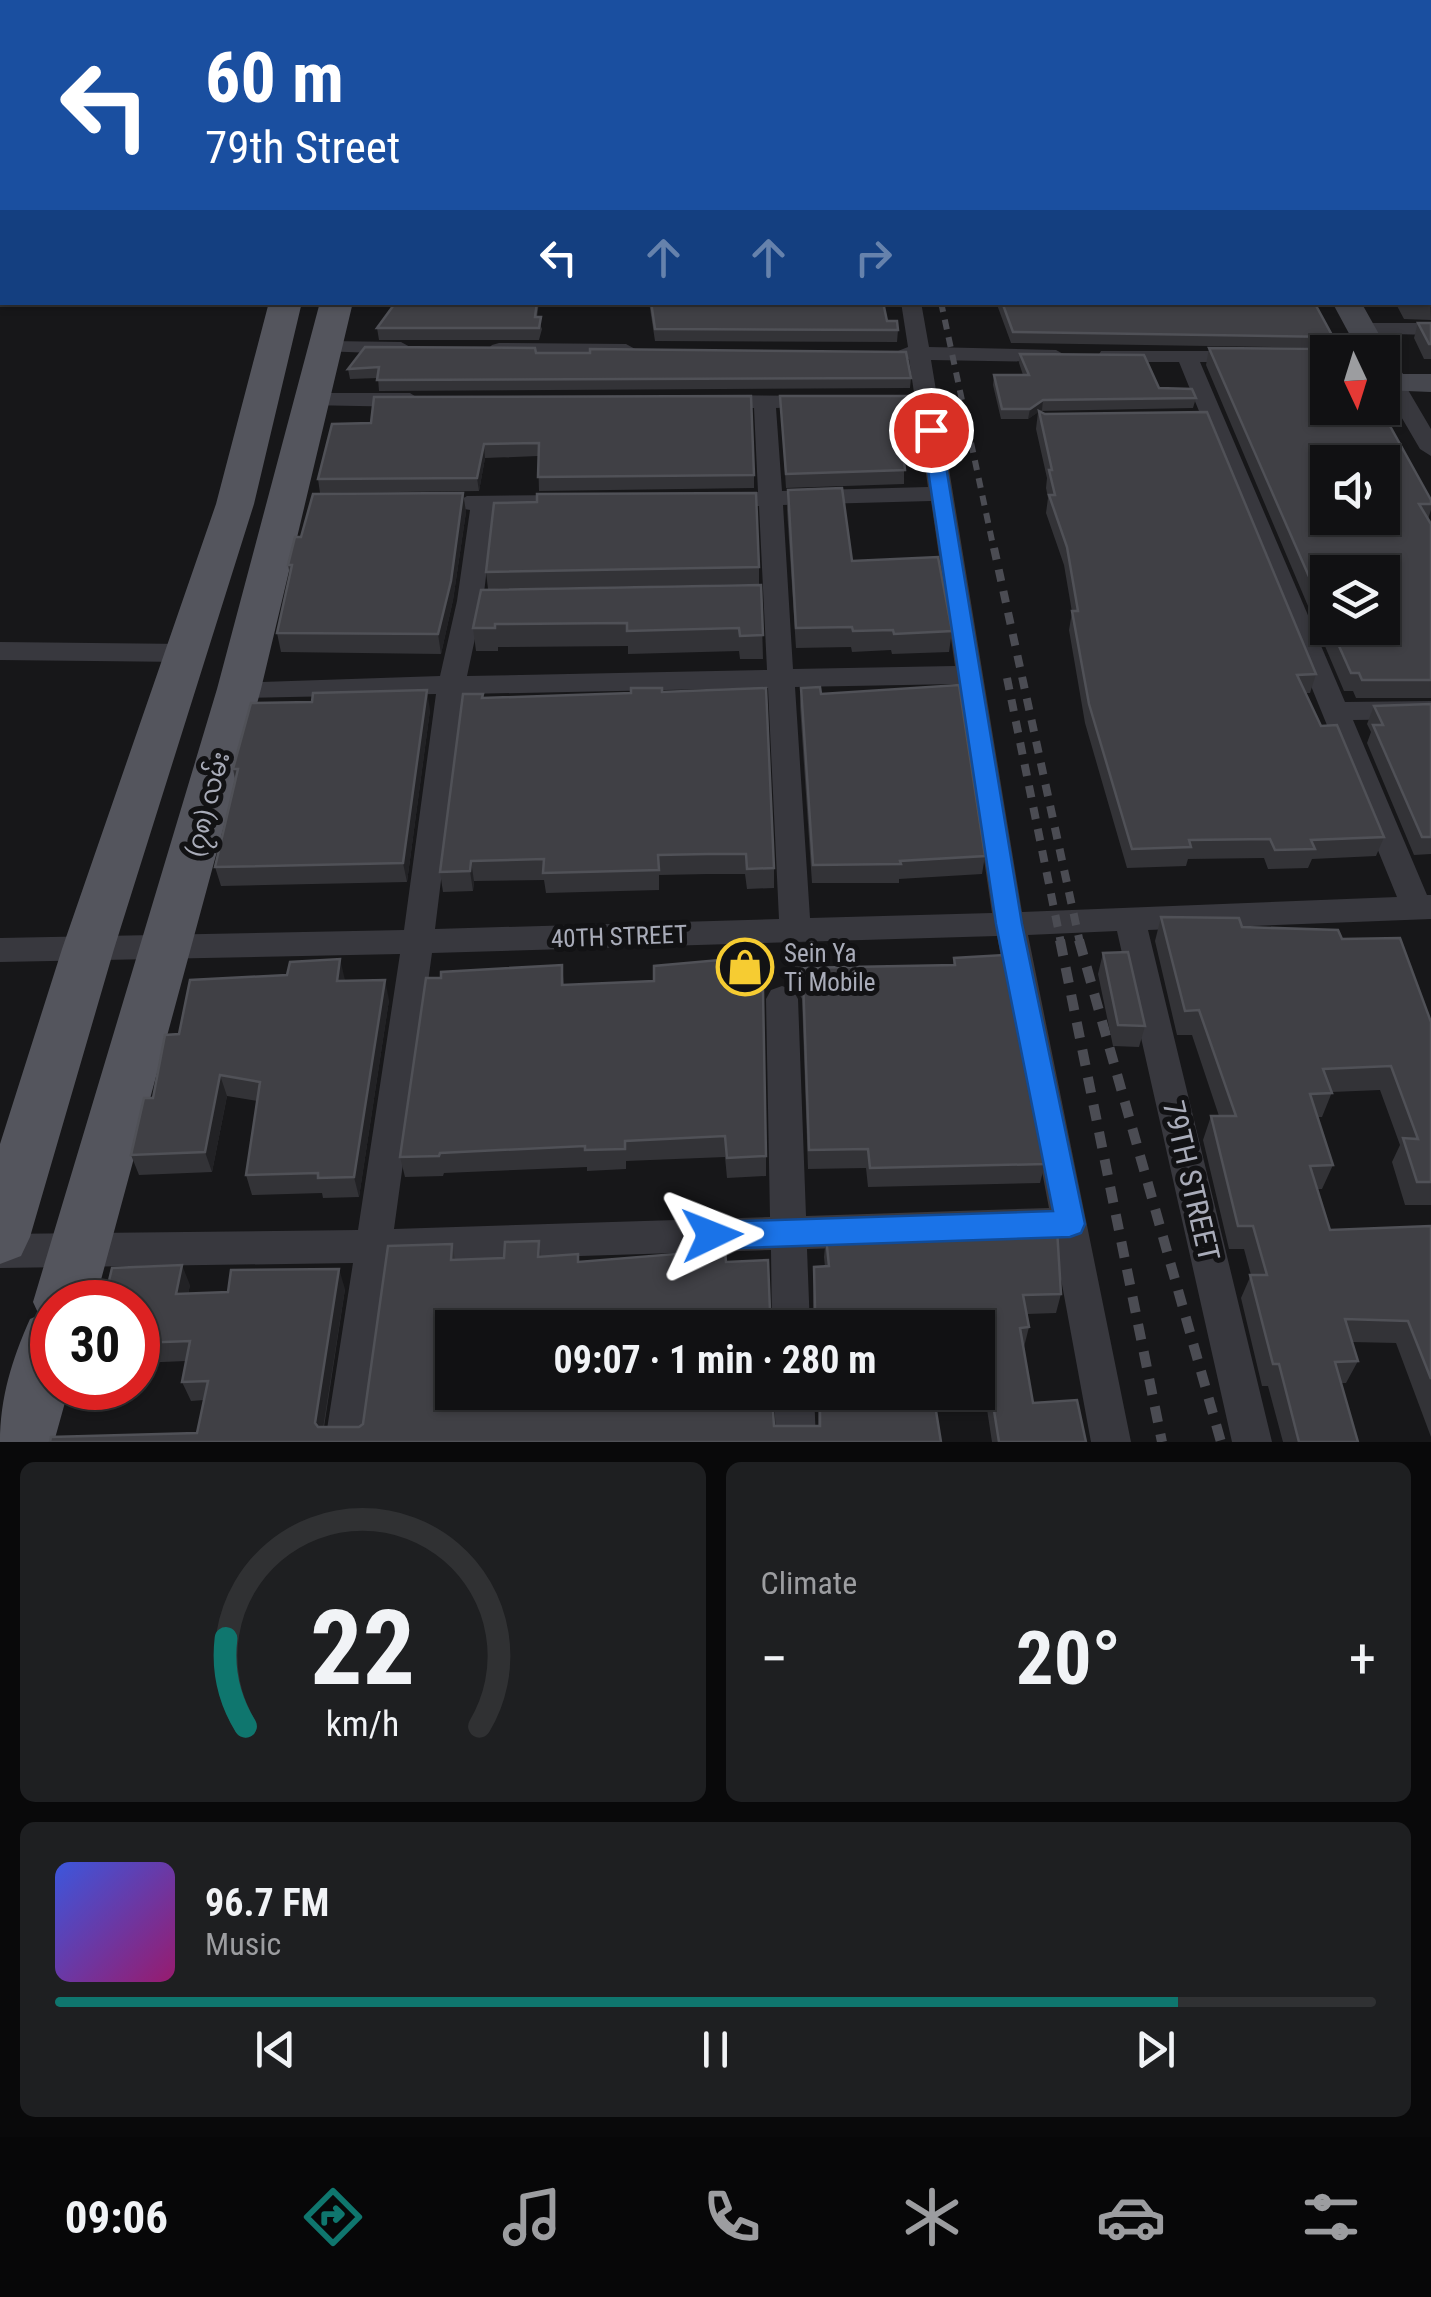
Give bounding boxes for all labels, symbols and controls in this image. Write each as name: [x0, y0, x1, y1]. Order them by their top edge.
text: 60 m: [205, 37, 344, 119]
icon: left: [40, 40, 170, 170]
text: 79th Street: [205, 121, 400, 174]
icon: left: [531, 230, 586, 285]
icon: ahead: [636, 230, 691, 285]
icon: ahead: [741, 230, 796, 285]
icon: right: [846, 230, 901, 285]
north arrow: [1310, 335, 1400, 425]
map controls: [1310, 335, 1400, 645]
pin: [889, 388, 974, 473]
icon: arrive: [904, 403, 959, 458]
button: sound: [1310, 445, 1400, 535]
button: layers: [1310, 555, 1400, 645]
street label: (၇၈) လမ်း: [177, 748, 241, 861]
street label: 40TH STREET: [550, 920, 688, 953]
shop icon: Sein Ya Ti Mobile: [715, 937, 775, 997]
place label: Sein Ya Ti Mobile: [784, 939, 875, 997]
street label: 79TH STREET: [1156, 1097, 1227, 1265]
position arrow: [660, 1183, 764, 1287]
speed limit sign: 30: [30, 1280, 160, 1410]
text: 09:07 · 1 min · 280 m: [554, 1338, 876, 1382]
text: Climate: [761, 1564, 857, 1602]
text: 22: [310, 1588, 415, 1709]
text: 20°: [1016, 1614, 1121, 1702]
text: −: [761, 1627, 788, 1691]
text: +: [1349, 1627, 1376, 1691]
text: km/h: [326, 1703, 400, 1745]
text: 96.7 FM: [205, 1881, 329, 1925]
text: Music: [205, 1925, 281, 1963]
icon: previous: [248, 2022, 303, 2077]
icon: pause: [688, 2022, 743, 2077]
icon: next: [1128, 2022, 1183, 2077]
icon: directions: [298, 2182, 368, 2252]
icon: music: [497, 2182, 567, 2252]
icon: phone: [697, 2182, 767, 2252]
icon: climate: [897, 2182, 967, 2252]
icon: car: [1096, 2182, 1166, 2252]
icon: filters: [1296, 2182, 1366, 2252]
text: 09:06: [65, 2191, 168, 2244]

